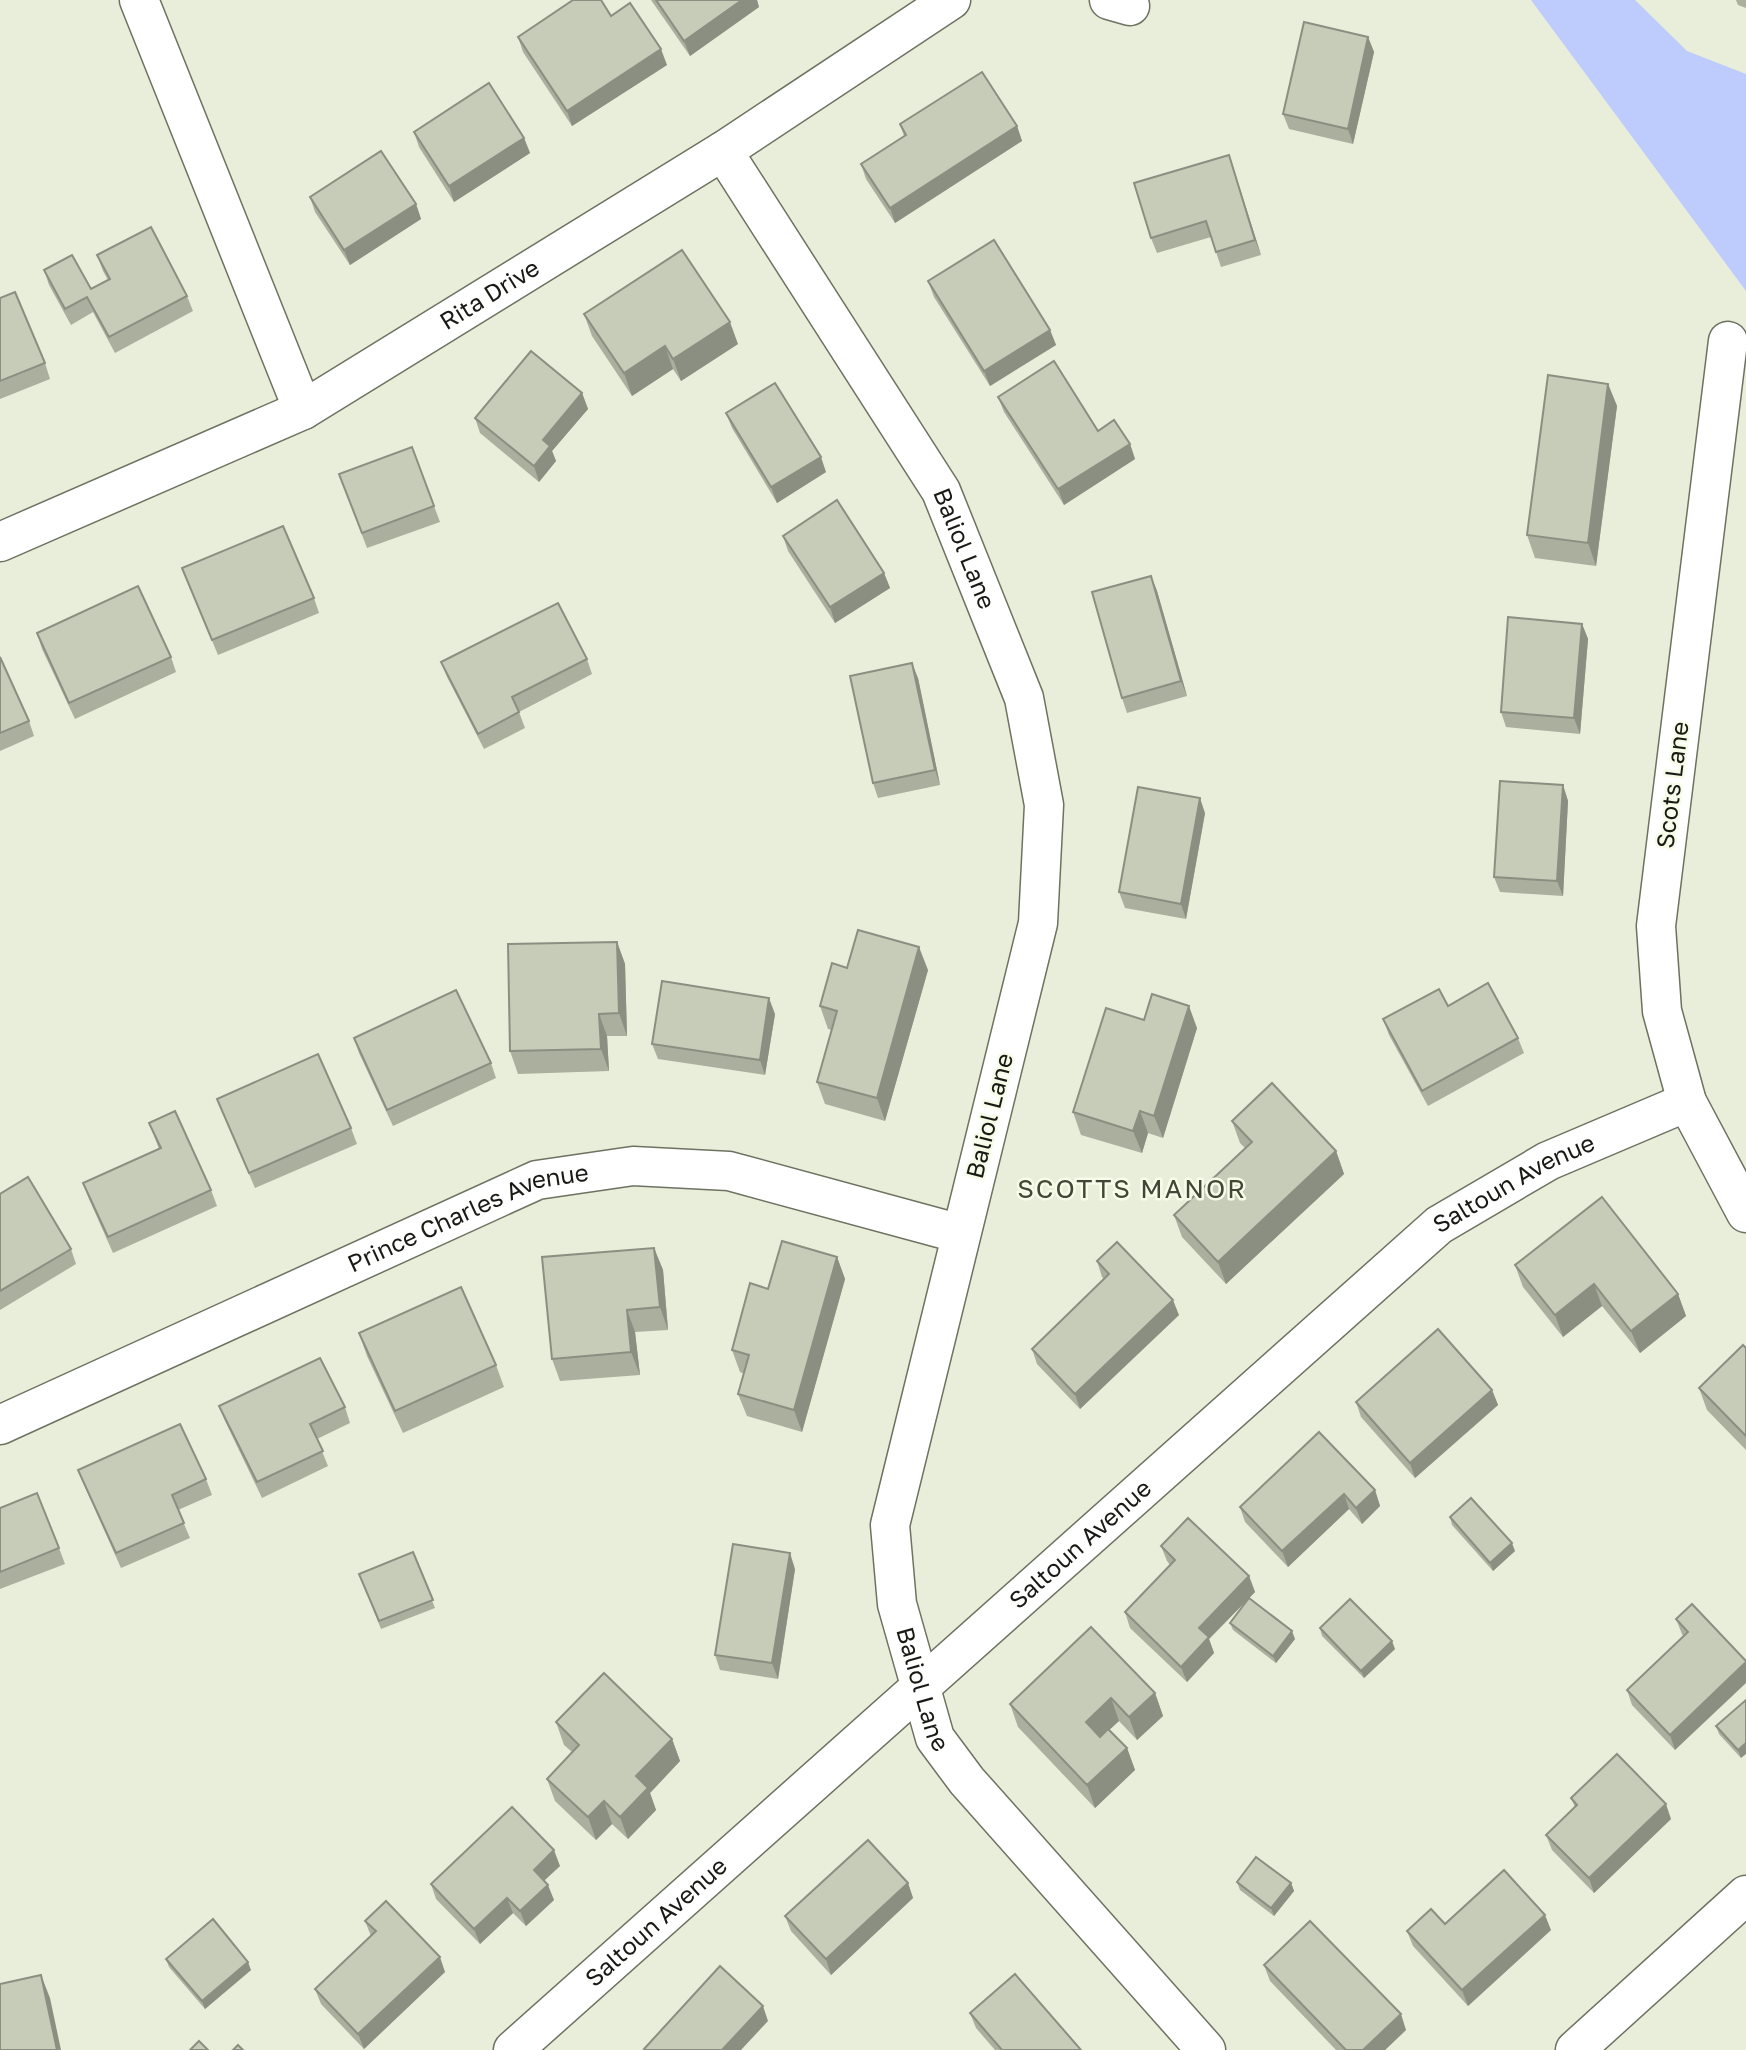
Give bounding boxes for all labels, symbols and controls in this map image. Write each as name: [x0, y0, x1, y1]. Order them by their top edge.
street label: Rita Drive: [434, 252, 544, 335]
street label: Baliol Lane: [928, 483, 1003, 613]
street label: Scots Lane: [1649, 720, 1694, 850]
street label: Baliol Lane: [959, 1050, 1018, 1181]
street label: Saltoun Avenue: [1427, 1127, 1599, 1238]
street label: Prince Charles Avenue: [343, 1157, 590, 1277]
district label: SCOTTS MANOR: [1017, 1173, 1247, 1204]
street label: Saltoun Avenue: [1003, 1473, 1156, 1614]
street label: Baliol Lane: [891, 1624, 956, 1757]
street label: Saltoun Avenue: [578, 1850, 732, 1992]

